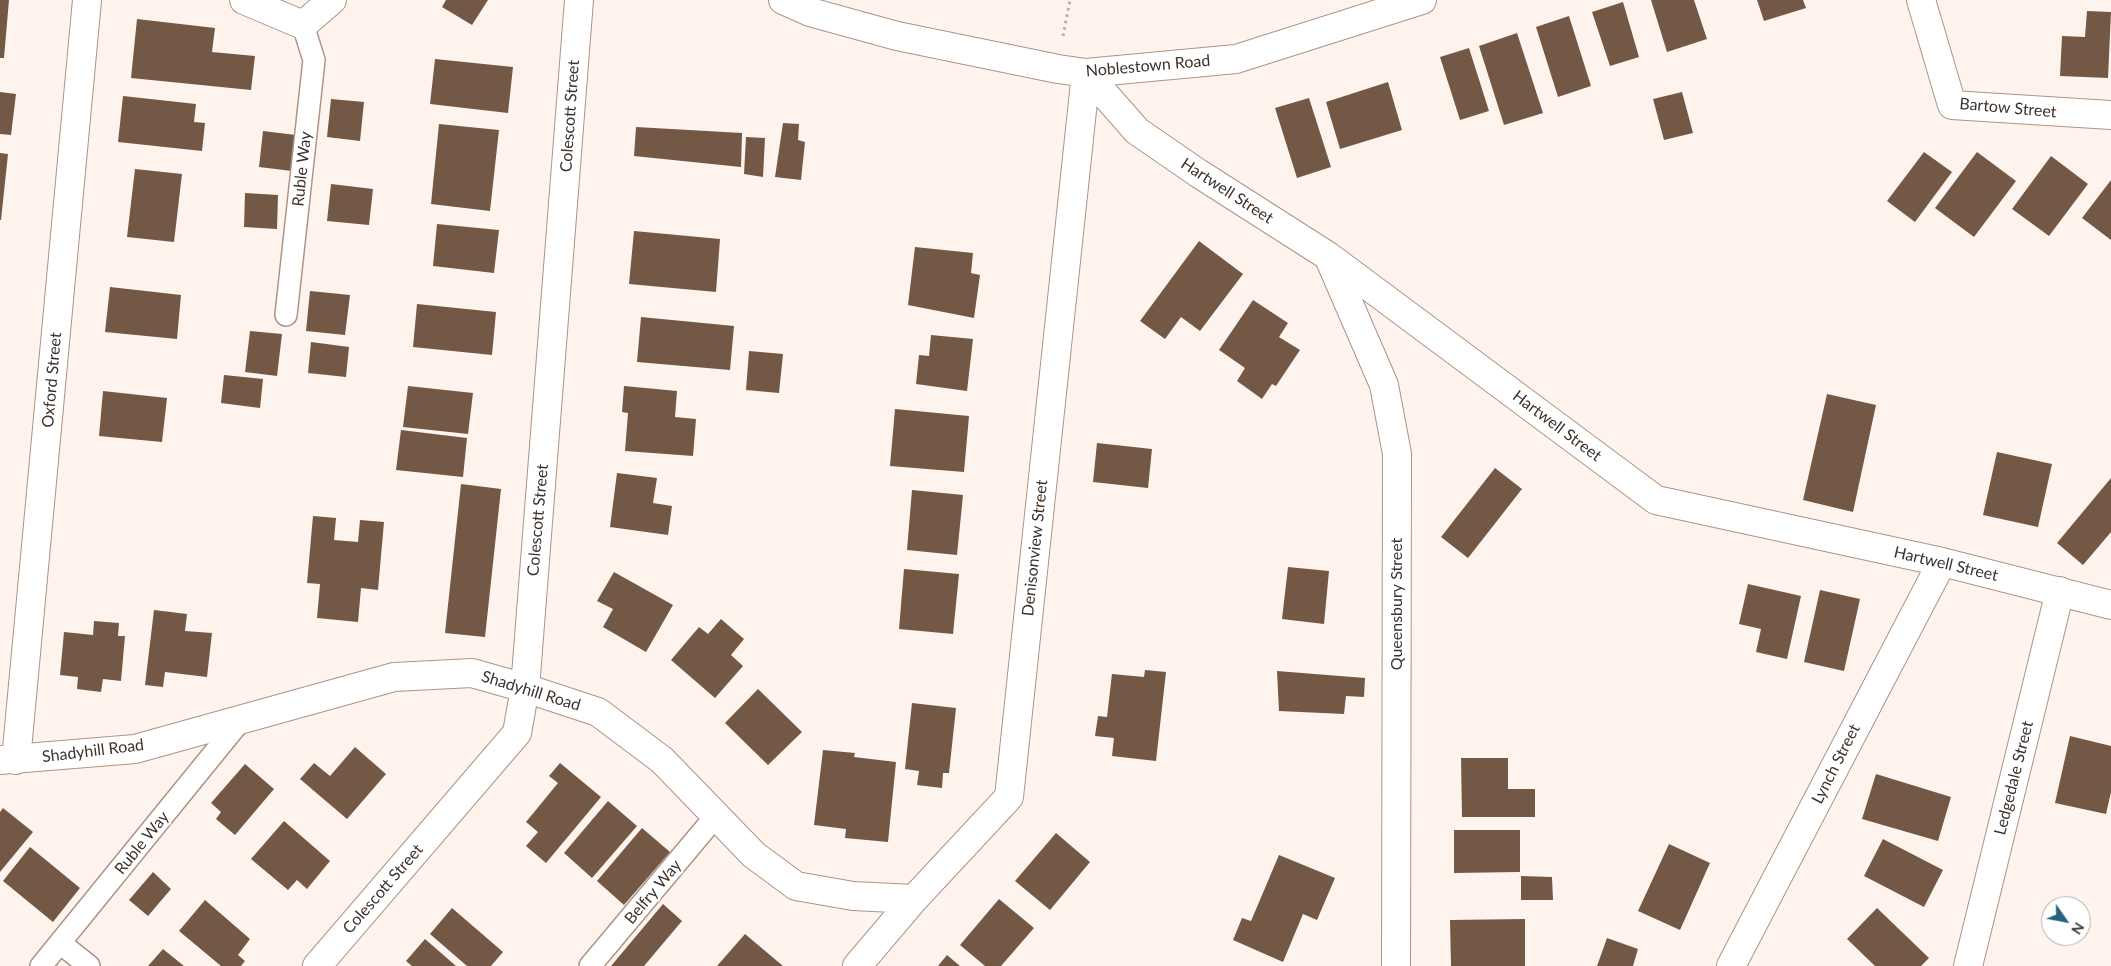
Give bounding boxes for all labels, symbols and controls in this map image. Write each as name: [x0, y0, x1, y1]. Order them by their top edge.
street label: Noblestown Road: [1085, 51, 1211, 81]
street label: Colescott Street: [557, 59, 583, 173]
street label: Bartow Street: [1959, 94, 2057, 122]
street label: Ruble Way: [289, 130, 315, 208]
street label: Hartwell Street: [1177, 154, 1277, 228]
street label: Oxford Street: [38, 332, 66, 428]
street label: Hartwell Street: [1509, 386, 1605, 466]
street label: Colescott Street: [524, 463, 552, 577]
street label: Denisonview Street: [1018, 479, 1052, 617]
street label: Queensbury Street: [1387, 538, 1407, 670]
street label: Hartwell Street: [1892, 543, 2000, 585]
street label: Shadyhill Road: [479, 667, 583, 715]
street label: Ledgedale Street: [1991, 719, 2037, 837]
street label: Lynch Street: [1808, 721, 1864, 807]
street label: Shadyhill Road: [41, 735, 145, 767]
street label: Ruble Way: [111, 808, 173, 878]
street label: Colescott Street: [339, 840, 427, 938]
street label: Belfry Way: [621, 856, 685, 928]
north arrow: [2041, 896, 2091, 946]
text: N: [2068, 920, 2088, 938]

